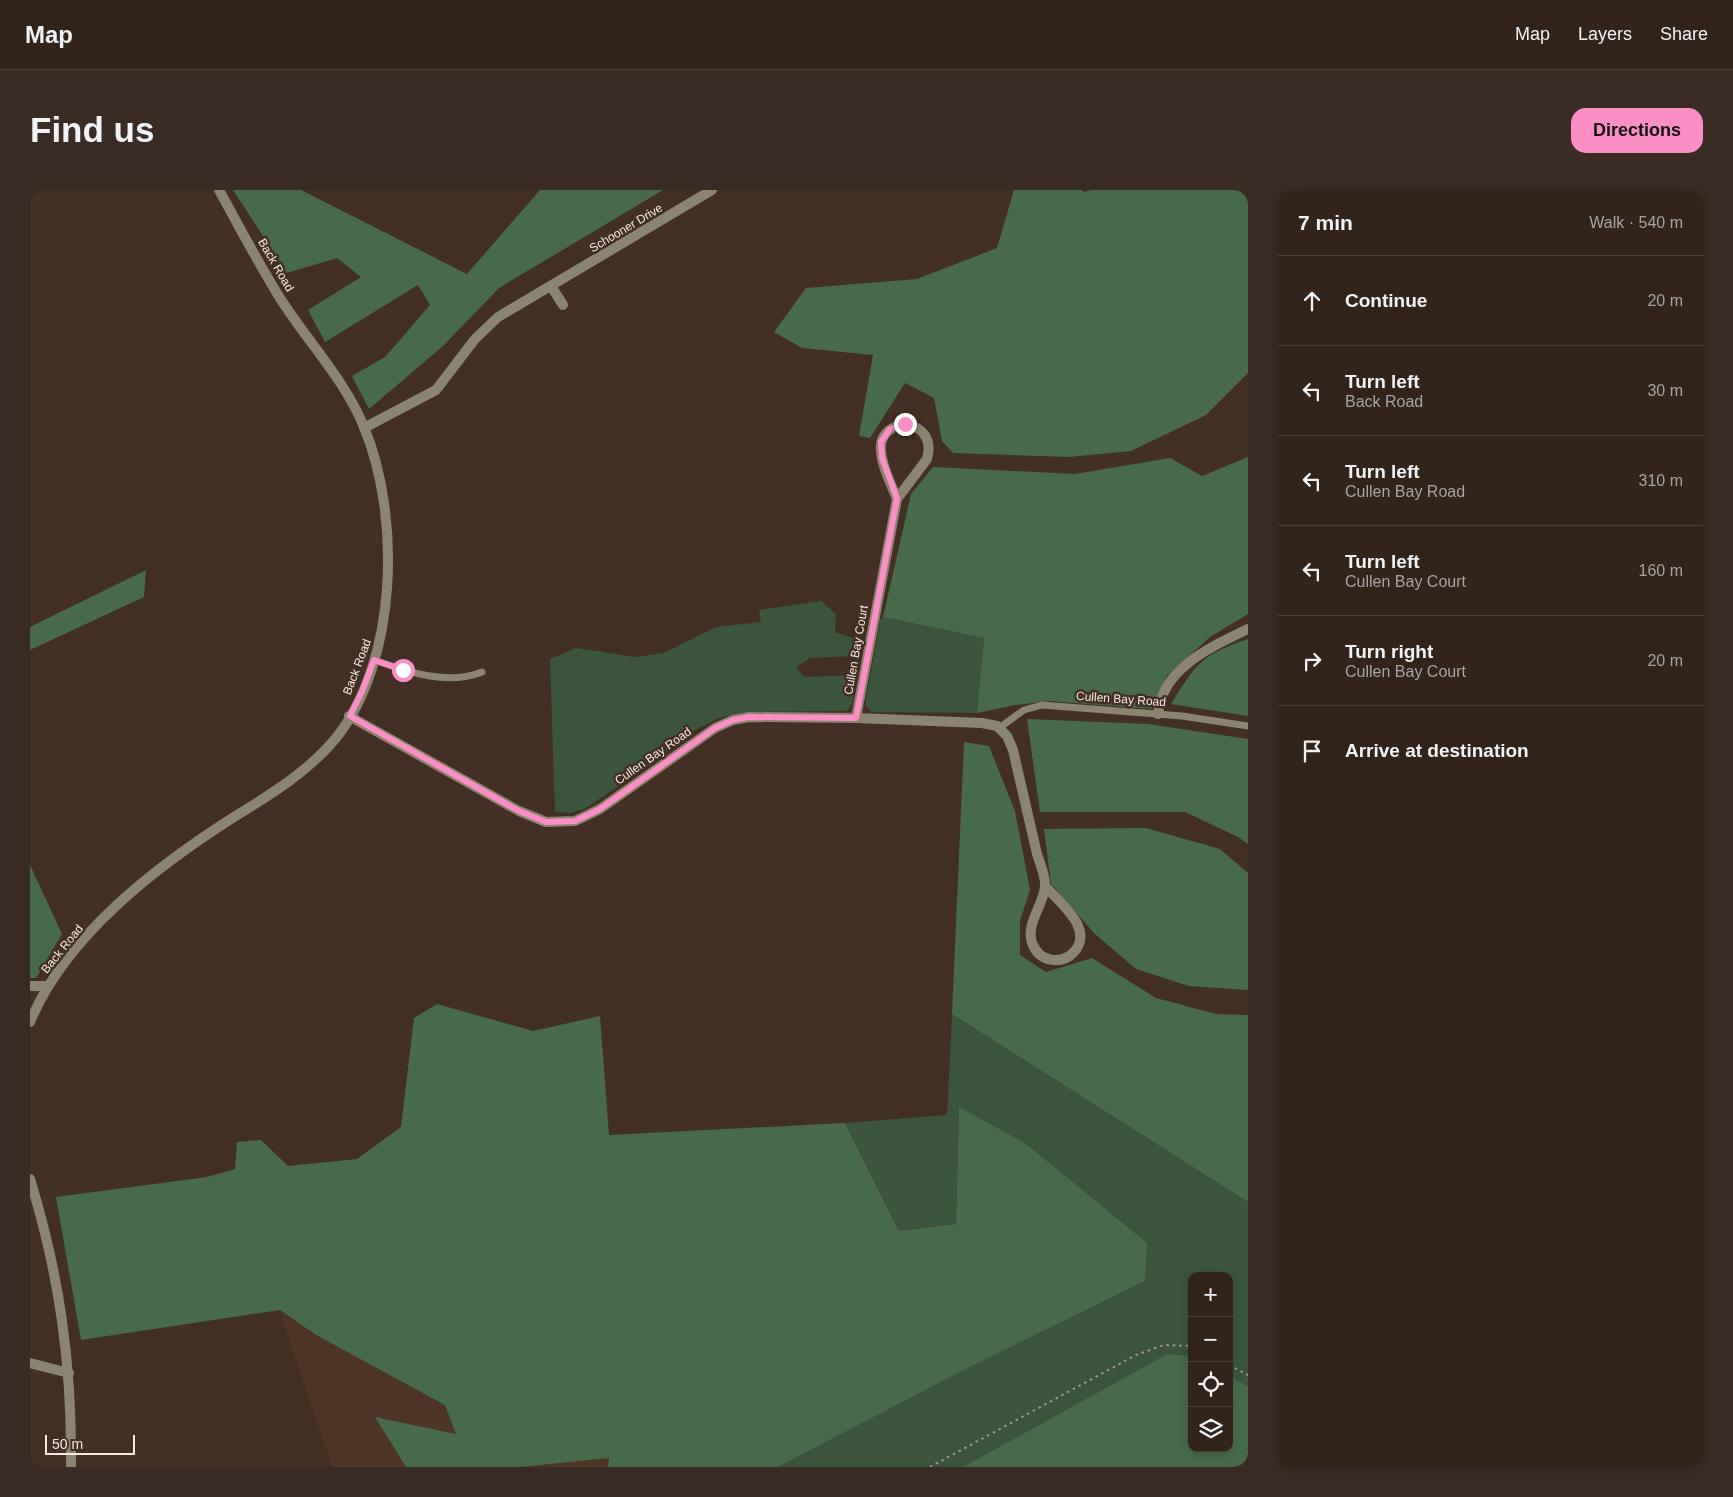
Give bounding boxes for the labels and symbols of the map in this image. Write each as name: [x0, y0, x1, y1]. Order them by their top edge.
street label: Schooner Drive: [587, 201, 665, 255]
street label: Back Road: [255, 236, 297, 294]
route end: [894, 413, 917, 436]
street label: Cullen Bay Court: [841, 603, 871, 696]
street label: Back Road: [340, 637, 374, 697]
route start: [392, 659, 415, 682]
street label: Cullen Bay Road: [1076, 689, 1166, 709]
street label: Cullen Bay Road: [612, 724, 694, 788]
street label: Back Road: [38, 922, 86, 976]
scale bar: [45, 1432, 135, 1455]

